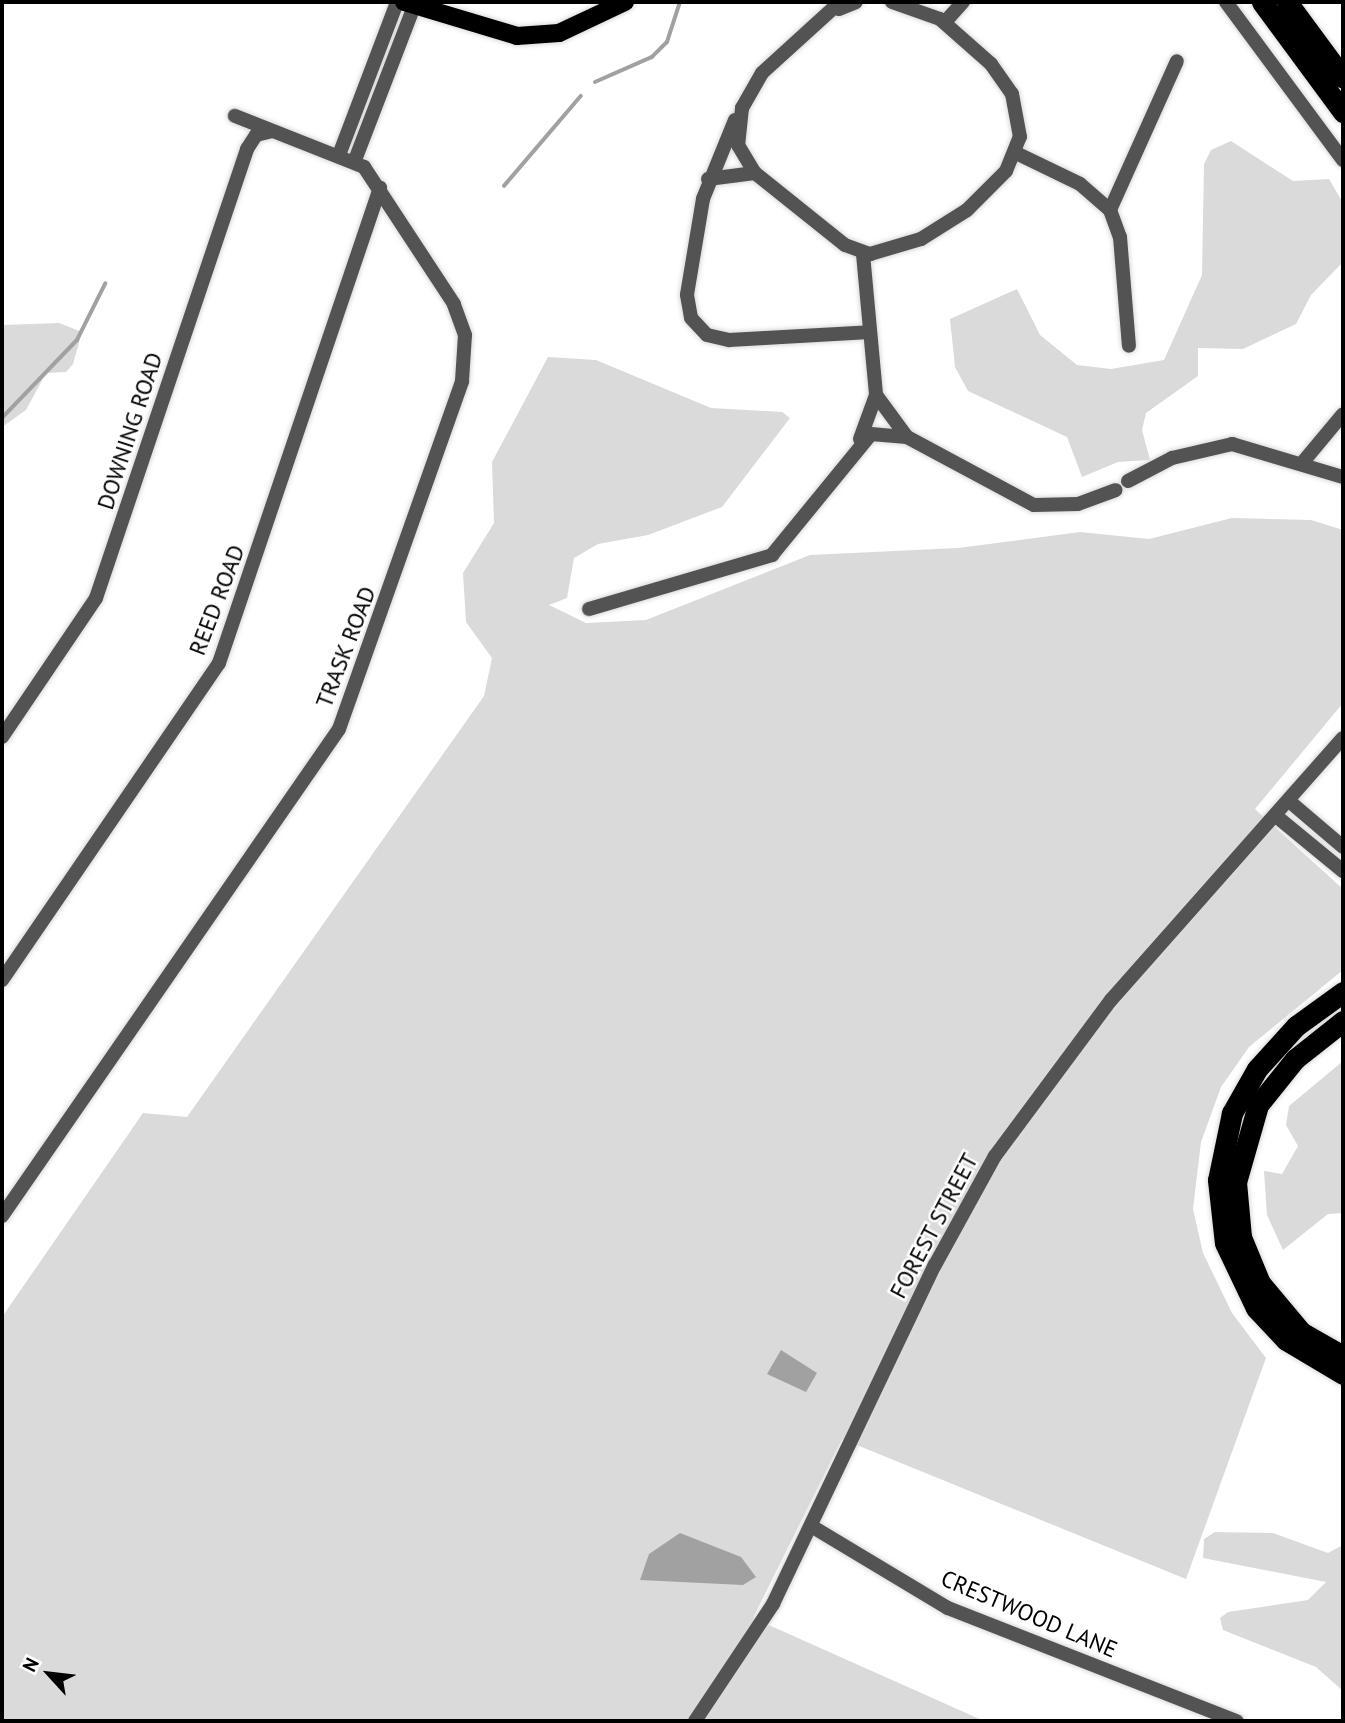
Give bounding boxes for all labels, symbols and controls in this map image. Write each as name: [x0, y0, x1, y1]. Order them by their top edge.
street label: DOWNING ROAD: [92, 349, 168, 513]
street label: REED ROAD: [183, 541, 251, 659]
street label: TRASK ROAD: [310, 582, 382, 712]
street label: FOREST STREET: [884, 1149, 984, 1303]
street label: CRESTWOOD LANE: [937, 1564, 1121, 1664]
north arrow: [14, 1639, 84, 1709]
text: N: [17, 1653, 44, 1675]

